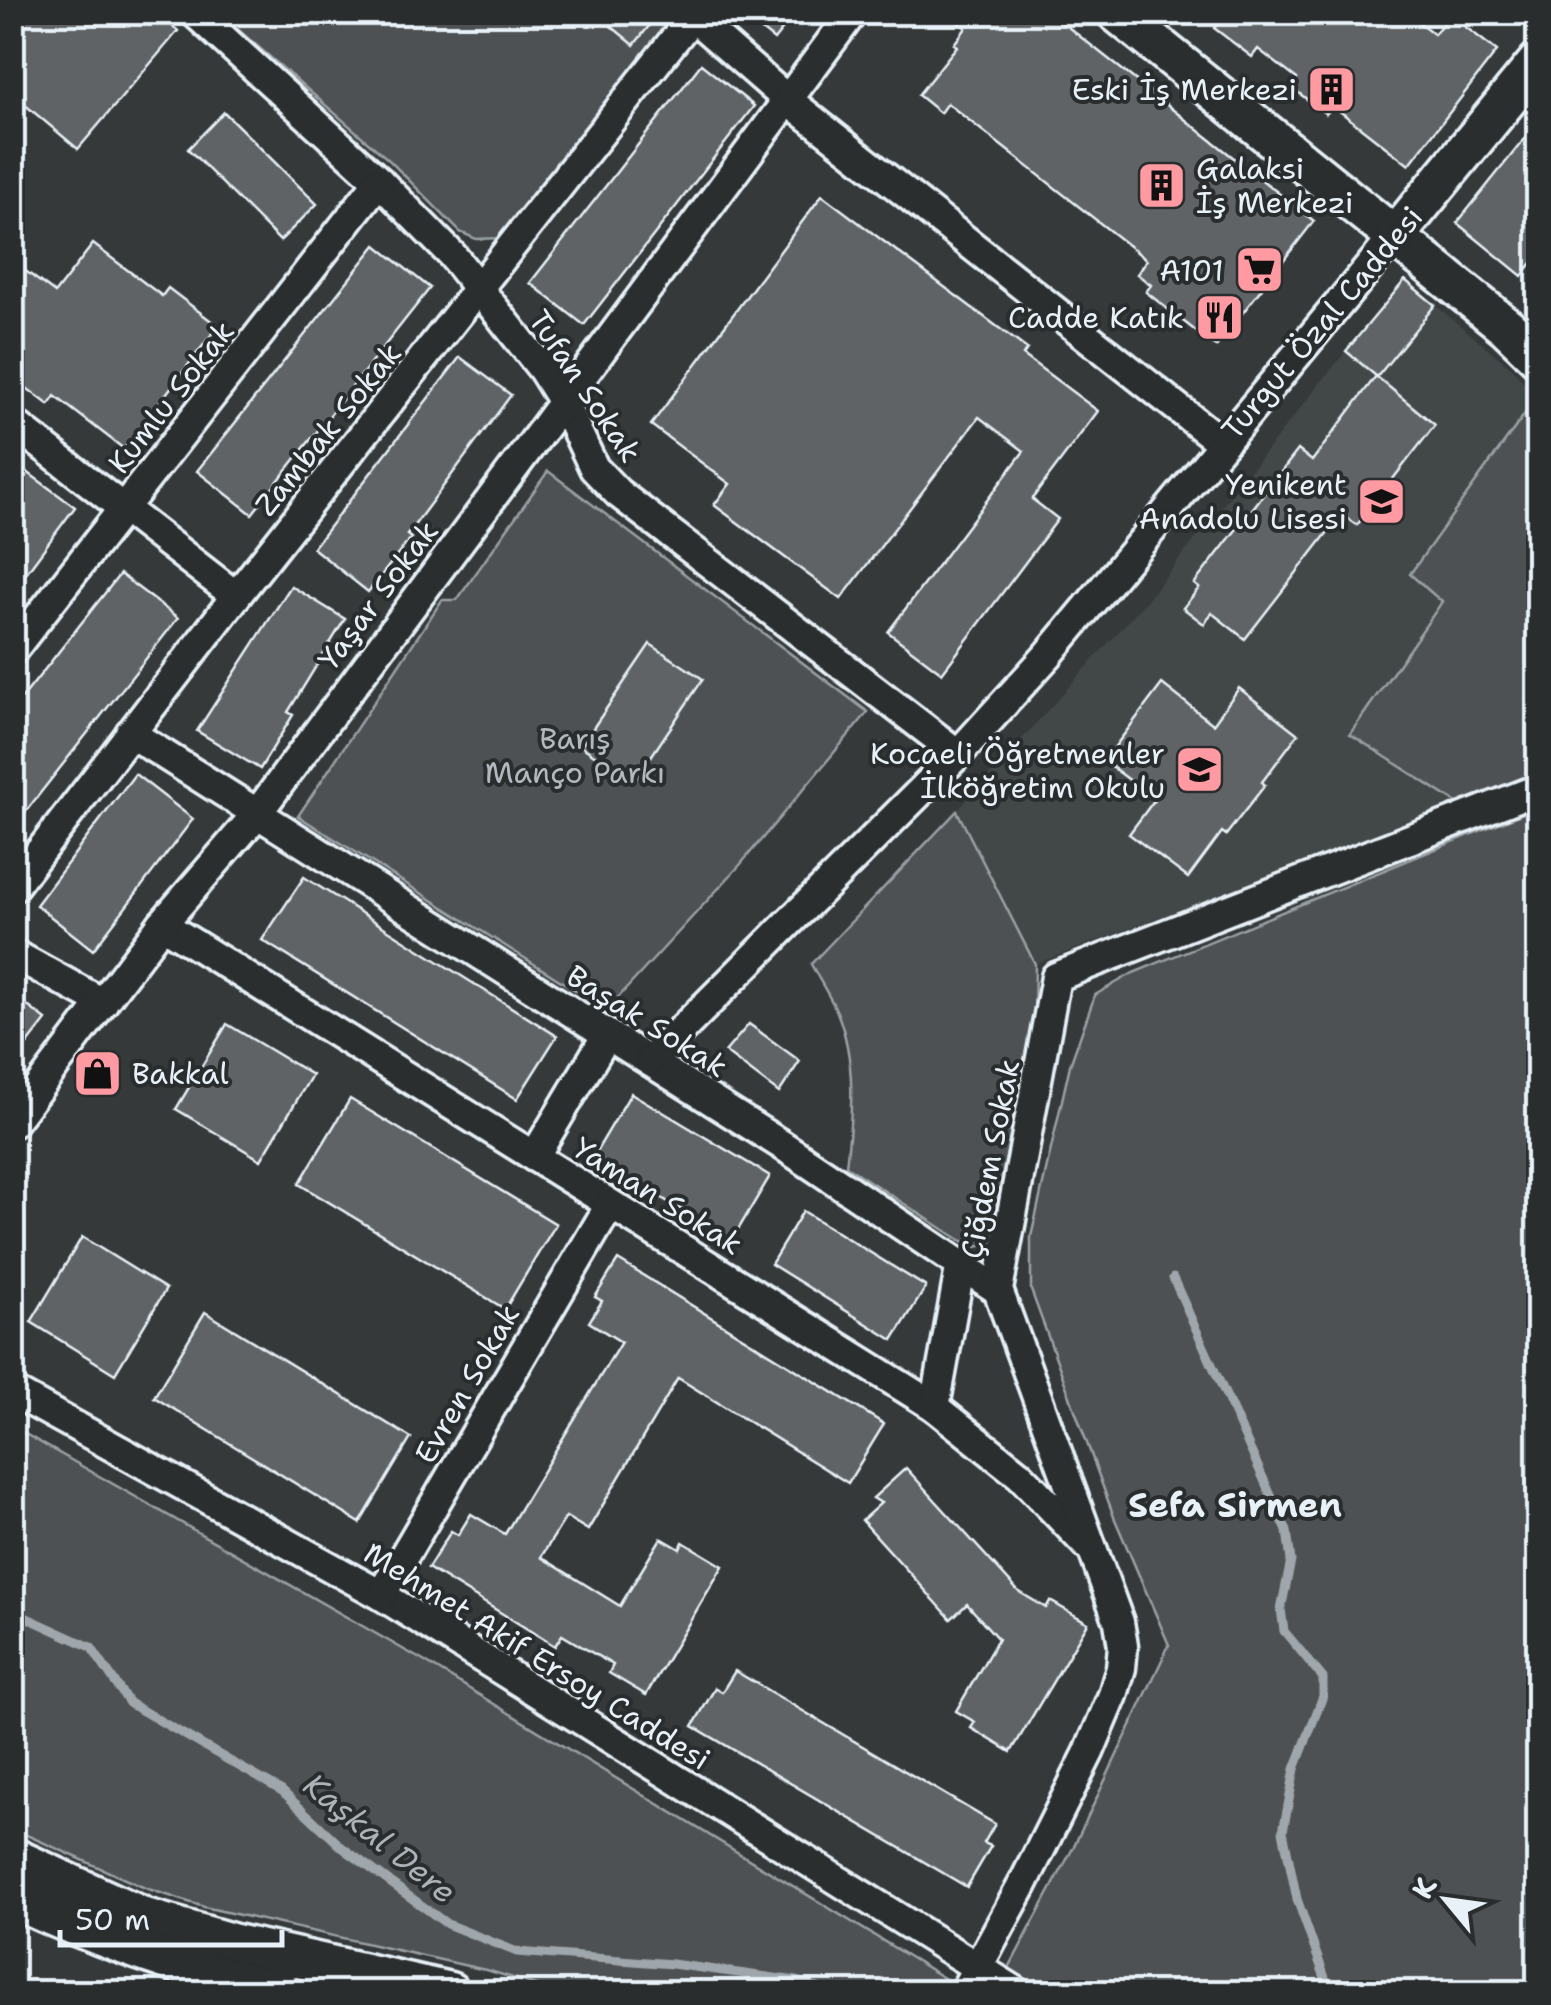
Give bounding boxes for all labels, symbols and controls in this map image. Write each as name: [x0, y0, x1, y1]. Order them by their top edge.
building icon: Eski İş Merkezi: [1306, 63, 1358, 115]
place label: Eski İş Merkezi: [1072, 69, 1297, 110]
place label: Galaksi İş Merkezi: [1196, 148, 1353, 223]
building icon: Galaksi İş Merkezi: [1135, 159, 1187, 211]
street label: Turgut Özal Caddesi: [1212, 198, 1432, 448]
supermarket icon: A101: [1233, 244, 1285, 296]
place label: A101: [1160, 250, 1224, 291]
restaurant icon: Cadde Katık: [1193, 291, 1245, 343]
place label: Cadde Katık: [1008, 297, 1184, 338]
street label: Tufan Sokak: [519, 302, 651, 470]
street label: Kumlu Sokak: [98, 312, 244, 482]
street label: Zambak Sokak: [245, 334, 411, 524]
place label: Yenikent Anadolu Lisesi: [1139, 464, 1347, 539]
school or university icon: Yenikent Anadolu Lisesi: [1356, 475, 1408, 527]
street label: Yaşar Sokak: [308, 512, 448, 678]
park label: Barış Manço Parkı: [485, 718, 665, 793]
place label: Kocaeli Öğretmenler İlköğretim Okulu: [870, 733, 1165, 808]
school or university icon: Kocaeli Öğretmenler İlköğretim Okulu: [1174, 744, 1226, 796]
street label: Başak Sokak: [559, 955, 735, 1087]
shop icon: Bakkal: [71, 1047, 123, 1099]
place label: Bakkal: [132, 1053, 229, 1094]
street label: Çiğdem Sokak: [951, 1056, 1029, 1262]
street label: Yaman Sokak: [565, 1128, 751, 1264]
street label: Evren Sokak: [405, 1297, 529, 1471]
district label: Sefa Sirmen: [1128, 1481, 1342, 1528]
street label: Mehmet Akif Ersoy Caddesi: [356, 1532, 718, 1780]
water label: Kaşkal Dere: [295, 1763, 465, 1913]
north arrow: [1396, 1850, 1496, 1950]
text: K: [1403, 1870, 1445, 1905]
scale bar: [60, 1885, 282, 1947]
text: 50 m: [75, 1899, 150, 1940]

